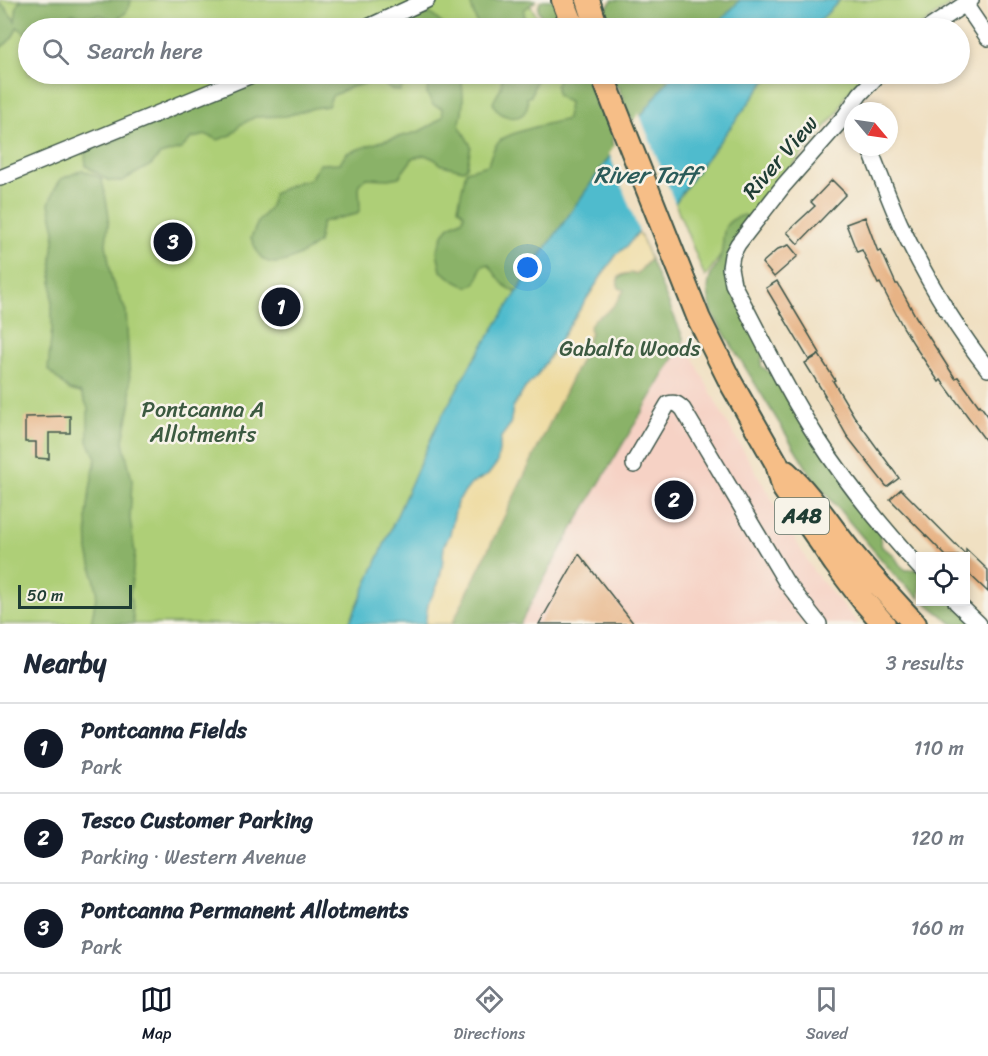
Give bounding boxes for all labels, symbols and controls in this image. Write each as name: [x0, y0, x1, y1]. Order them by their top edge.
search box: [18, 18, 970, 84]
text: Search here: [87, 32, 203, 71]
icon: search: [39, 35, 72, 68]
north arrow: [844, 102, 898, 156]
street label: River View: [732, 106, 828, 208]
water label: River Taff: [594, 154, 705, 196]
pin: 3: [154, 220, 192, 264]
your location: [513, 253, 542, 282]
pin: 1: [262, 284, 300, 330]
park label: Gabalfa Woods: [559, 329, 702, 368]
park label: Pontcanna A Allotments: [142, 390, 264, 454]
pin: 2: [654, 478, 694, 522]
road number: A48: [775, 498, 829, 534]
map controls: [916, 552, 970, 606]
button: locate: [916, 552, 970, 606]
text: 50 m: [27, 581, 63, 610]
scale bar: [18, 582, 132, 610]
text: Nearby: [24, 640, 106, 686]
text: 3 results: [886, 646, 964, 681]
text: Pontcanna Fields: [81, 711, 247, 750]
text: 1: [39, 731, 48, 766]
text: 110 m: [914, 731, 964, 766]
text: Park: [81, 750, 122, 785]
text: Tesco Customer Parking: [81, 801, 313, 840]
text: 2: [38, 821, 49, 856]
text: 120 m: [911, 821, 964, 856]
text: Parking · Western Avenue: [81, 840, 306, 875]
text: Pontcanna Permanent Allotments: [81, 891, 409, 930]
text: 3: [38, 911, 49, 946]
text: 160 m: [911, 911, 964, 946]
text: Park: [81, 930, 122, 965]
tab: Map: [140, 983, 173, 1048]
tab: Directions: [454, 983, 525, 1048]
tab: Saved: [806, 983, 848, 1048]

